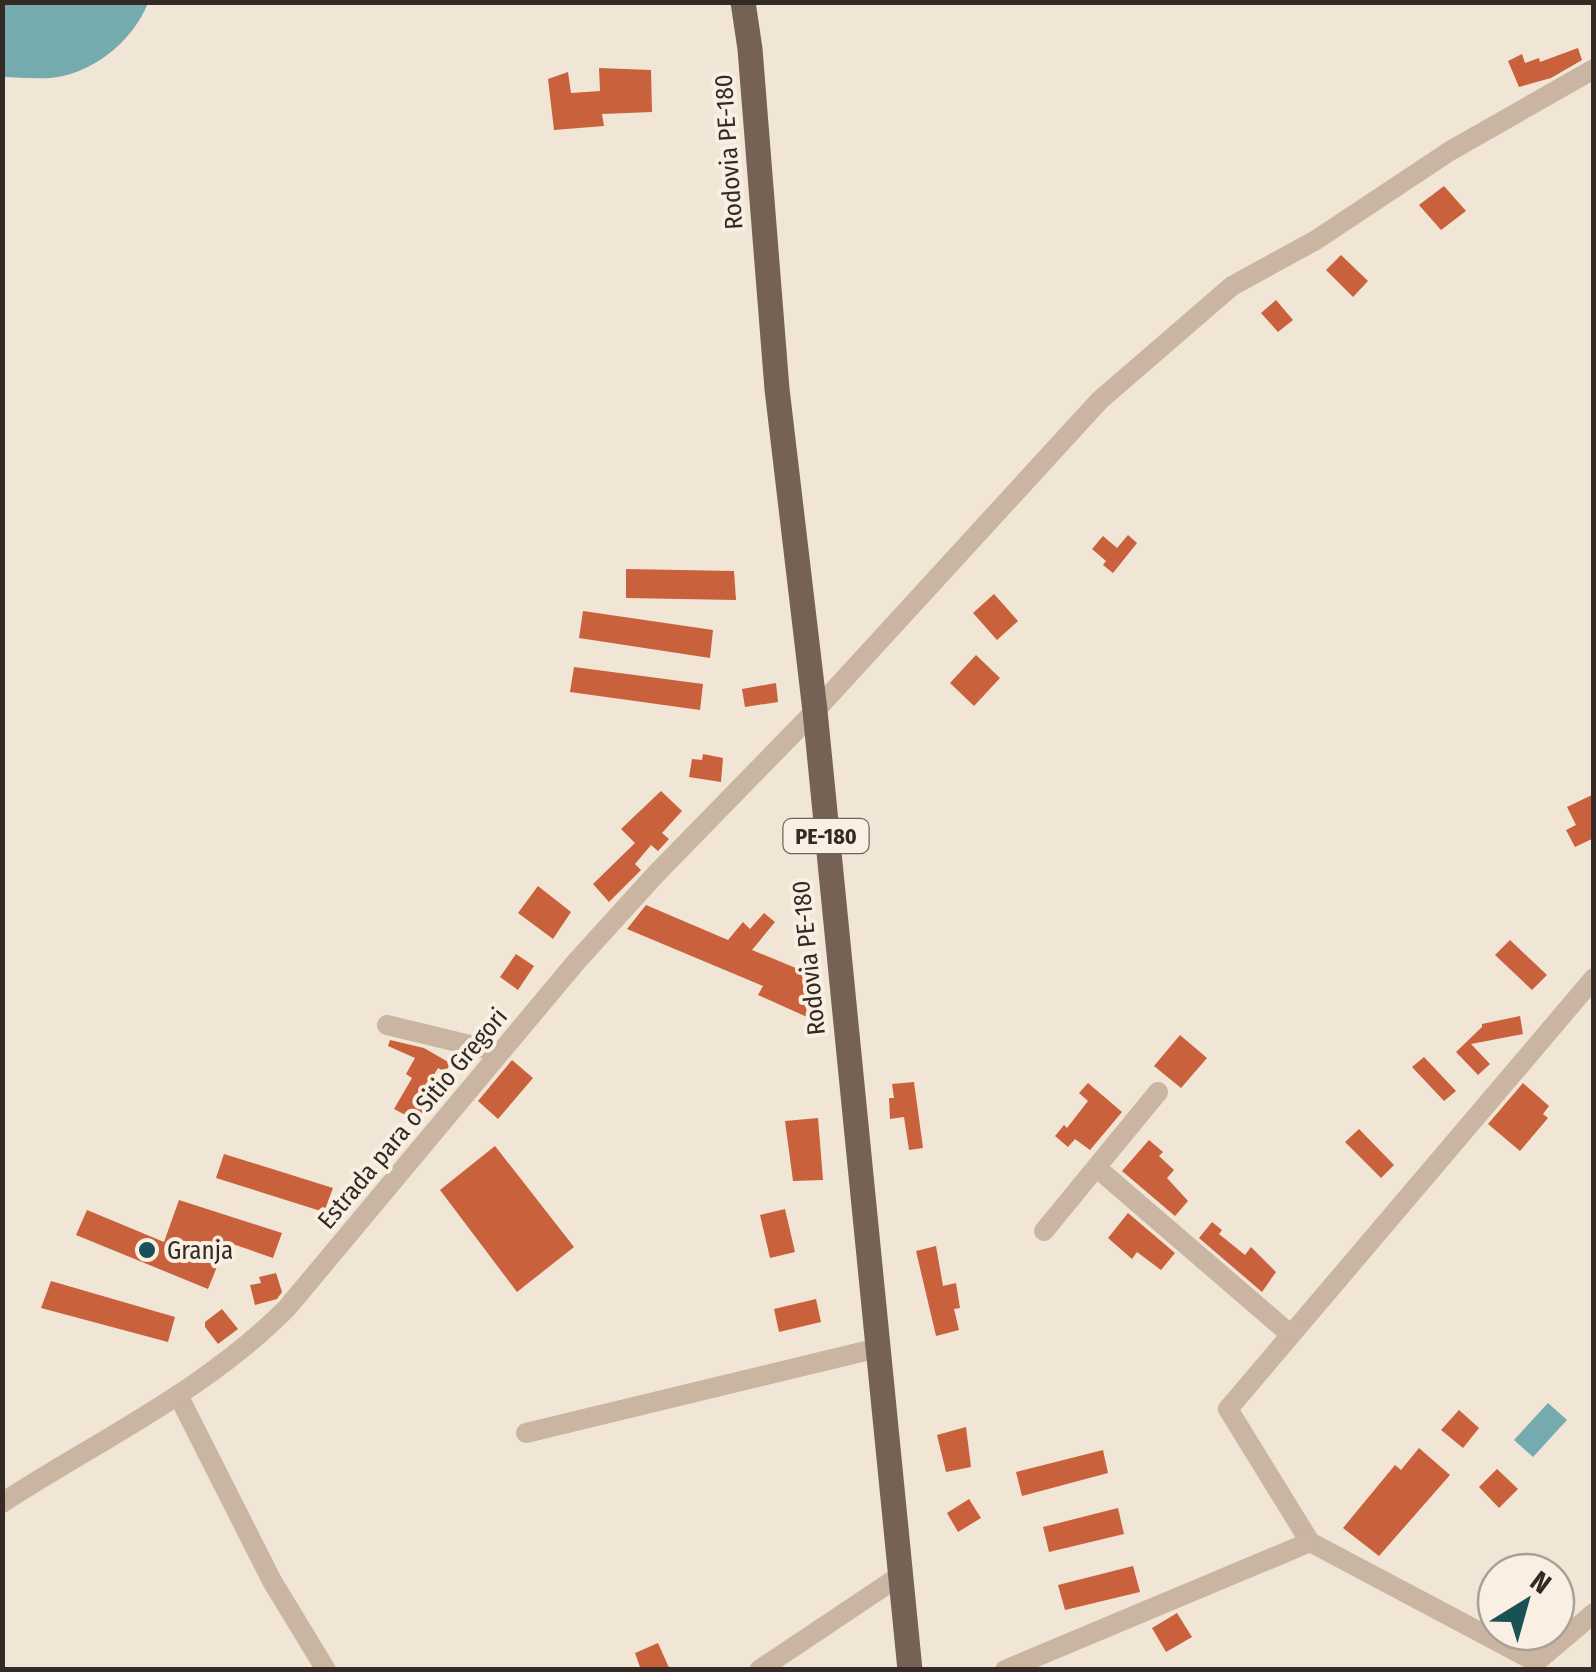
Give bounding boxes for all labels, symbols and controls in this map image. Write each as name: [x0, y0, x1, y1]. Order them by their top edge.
street label: Rodovia PE-180: [709, 73, 749, 231]
road number: PE-180: [784, 819, 868, 853]
street label: Rodovia PE-180: [786, 879, 832, 1037]
street label: Estrada para o Sitio Gregori: [312, 1002, 514, 1235]
place label: Granja: [167, 1236, 233, 1266]
marker: Granja: [136, 1239, 158, 1261]
north arrow: [1476, 1552, 1576, 1652]
text: N: [1524, 1564, 1557, 1601]

